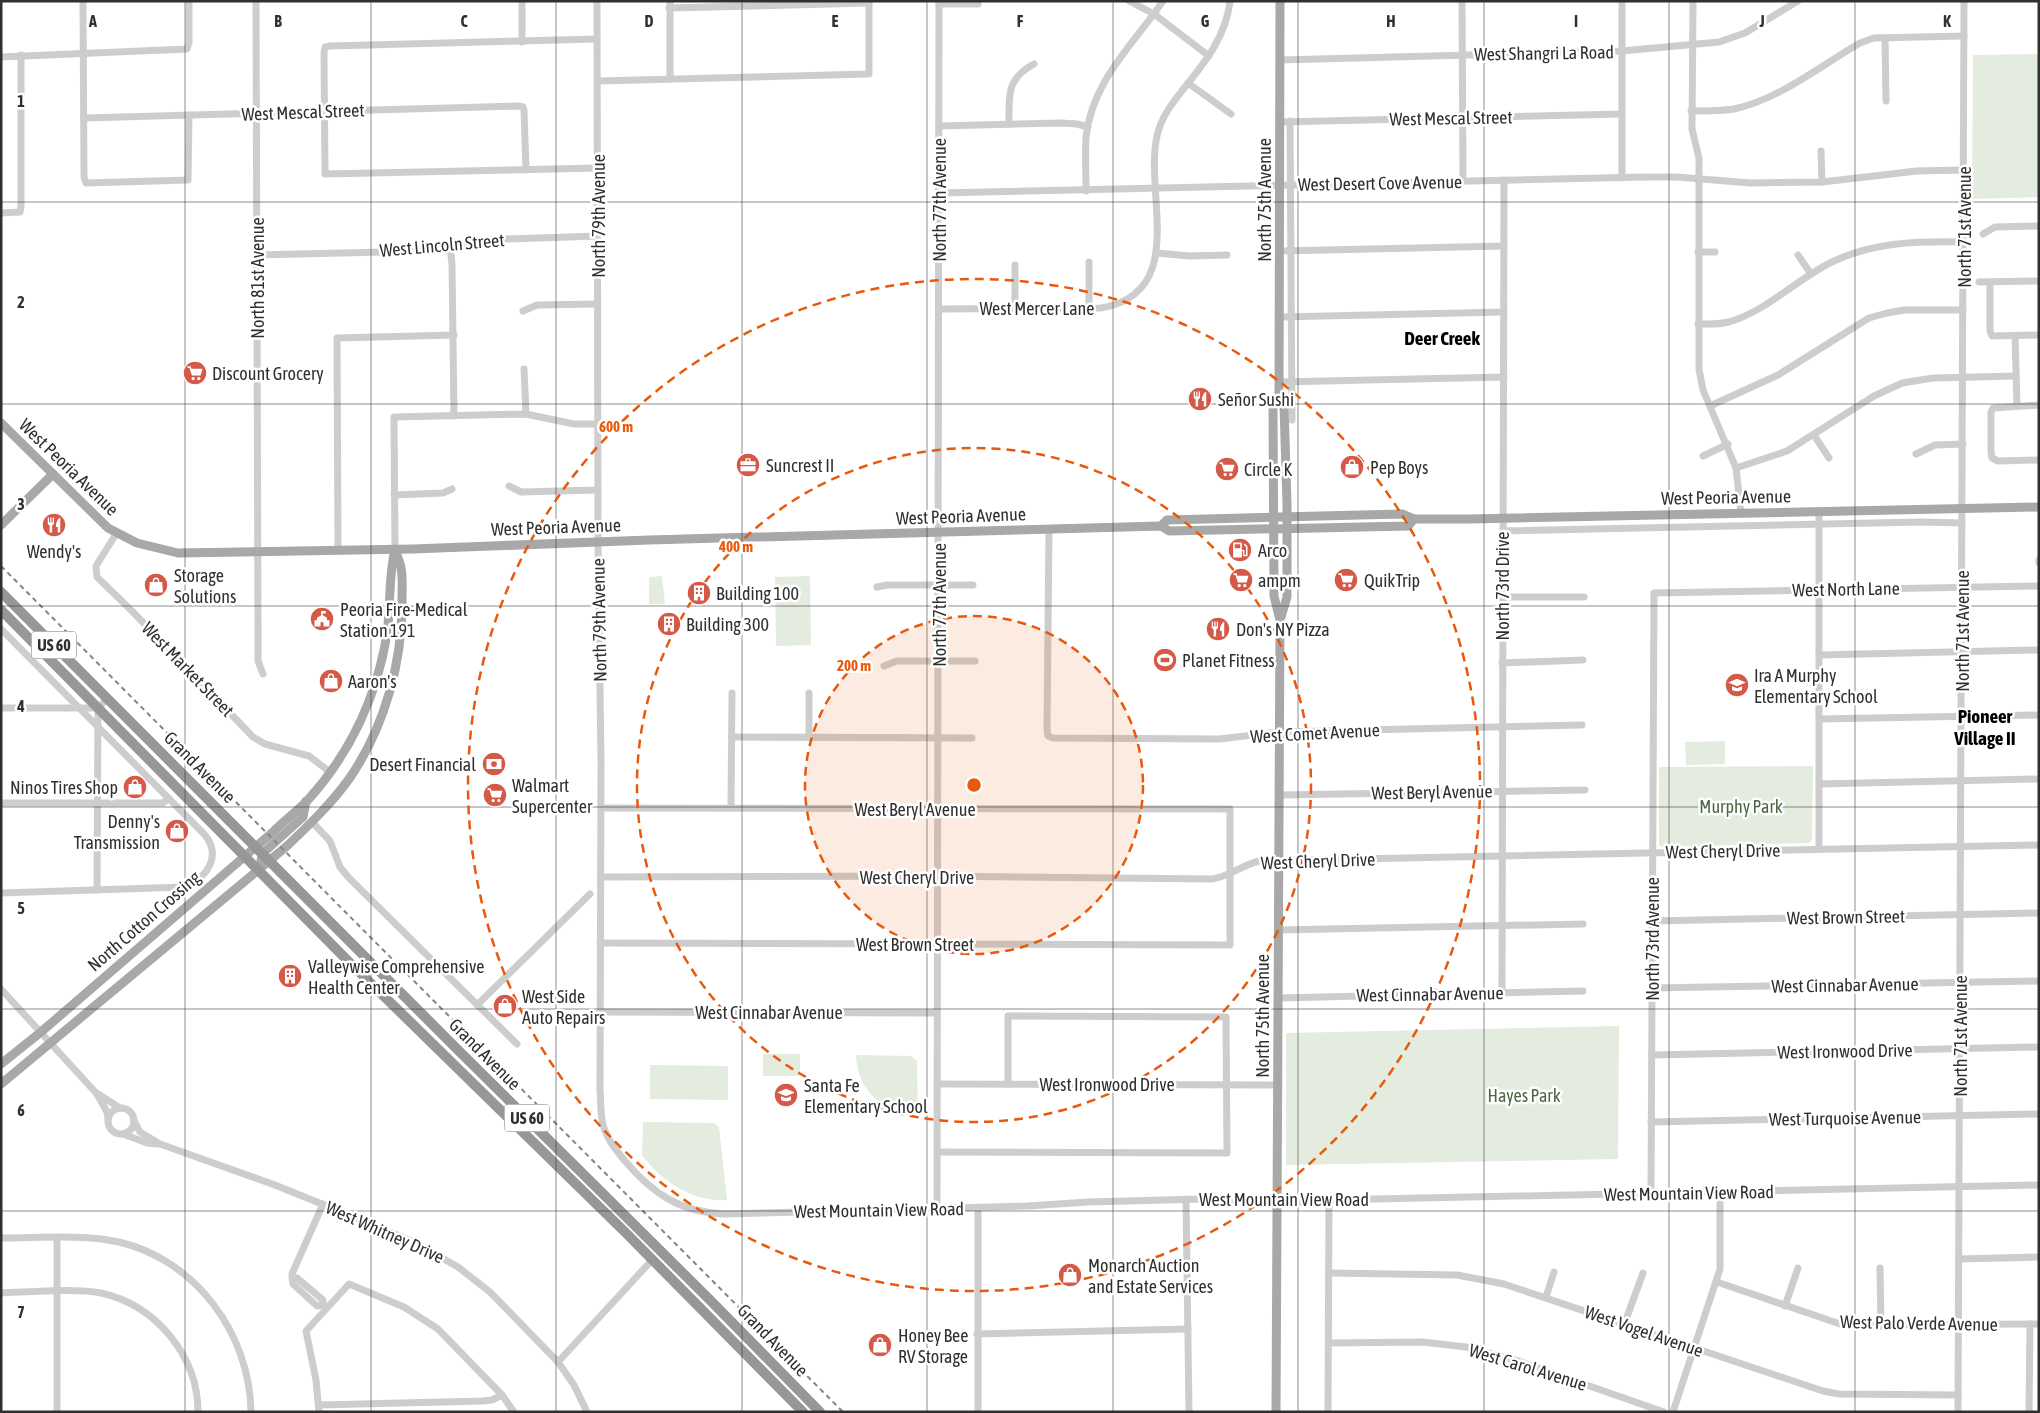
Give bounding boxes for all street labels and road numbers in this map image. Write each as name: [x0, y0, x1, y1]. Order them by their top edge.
street label: West Shangri La Road: [1474, 41, 1614, 65]
street label: West Mescal Street: [241, 99, 365, 125]
street label: West Mescal Street: [1389, 106, 1513, 130]
street label: North 77th Avenue: [929, 138, 950, 262]
street label: North 75th Avenue: [1254, 138, 1275, 262]
street label: North 79th Avenue: [588, 154, 609, 278]
street label: North 71st Avenue: [1954, 166, 1975, 288]
street label: West Desert Cove Avenue: [1298, 171, 1462, 195]
street label: North 81st Avenue: [247, 217, 268, 339]
street label: West Lincoln Street: [379, 229, 505, 261]
street label: West Mercer Lane: [979, 298, 1095, 319]
street label: West Peoria Avenue: [15, 414, 123, 520]
street label: West Peoria Avenue: [1661, 485, 1791, 509]
street label: West Peoria Avenue: [896, 503, 1026, 529]
street label: West Peoria Avenue: [491, 514, 621, 540]
street label: North 73rd Drive: [1492, 532, 1513, 640]
street label: North 77th Avenue: [929, 543, 950, 667]
street label: North 79th Avenue: [587, 558, 611, 682]
street label: North 71st Avenue: [1952, 570, 1973, 692]
street label: West North Lane: [1792, 578, 1900, 600]
street label: West Market Street: [138, 617, 238, 721]
road number: US 60: [32, 632, 76, 658]
street label: West Comet Avenue: [1250, 719, 1380, 747]
street label: Grand Avenue: [160, 727, 240, 807]
street label: West Beryl Avenue: [1371, 780, 1493, 804]
street label: West Beryl Avenue: [854, 799, 976, 820]
street label: West Cheryl Drive: [1666, 840, 1780, 862]
street label: West Cheryl Drive: [1260, 849, 1376, 873]
street label: North Cotton Crossing: [83, 866, 205, 976]
street label: West Cheryl Drive: [860, 867, 974, 888]
street label: North 73rd Avenue: [1642, 877, 1663, 1001]
street label: West Brown Street: [1787, 905, 1905, 929]
street label: West Brown Street: [856, 934, 974, 955]
street label: North 75th Avenue: [1252, 954, 1273, 1078]
street label: West Cinnabar Avenue: [1771, 973, 1919, 997]
street label: North 71st Avenue: [1950, 975, 1971, 1097]
street label: West Cinnabar Avenue: [1356, 982, 1504, 1006]
street label: West Cinnabar Avenue: [695, 1002, 843, 1023]
street label: Grand Avenue: [445, 1014, 525, 1094]
street label: West Ironwood Drive: [1777, 1039, 1913, 1063]
street label: West Ironwood Drive: [1039, 1074, 1175, 1095]
road number: US 60: [504, 1104, 550, 1132]
street label: West Turquoise Avenue: [1769, 1106, 1921, 1130]
street label: West Mountain View Road: [1604, 1181, 1774, 1205]
street label: West Mountain View Road: [1199, 1189, 1369, 1210]
street label: West Whitney Drive: [323, 1197, 447, 1267]
street label: West Mountain View Road: [794, 1198, 964, 1222]
street label: Grand Avenue: [733, 1299, 813, 1381]
street label: West Vogel Avenue: [1582, 1301, 1706, 1361]
street label: West Palo Verde Avenue: [1840, 1311, 1998, 1335]
street label: West Carol Avenue: [1467, 1339, 1589, 1395]

